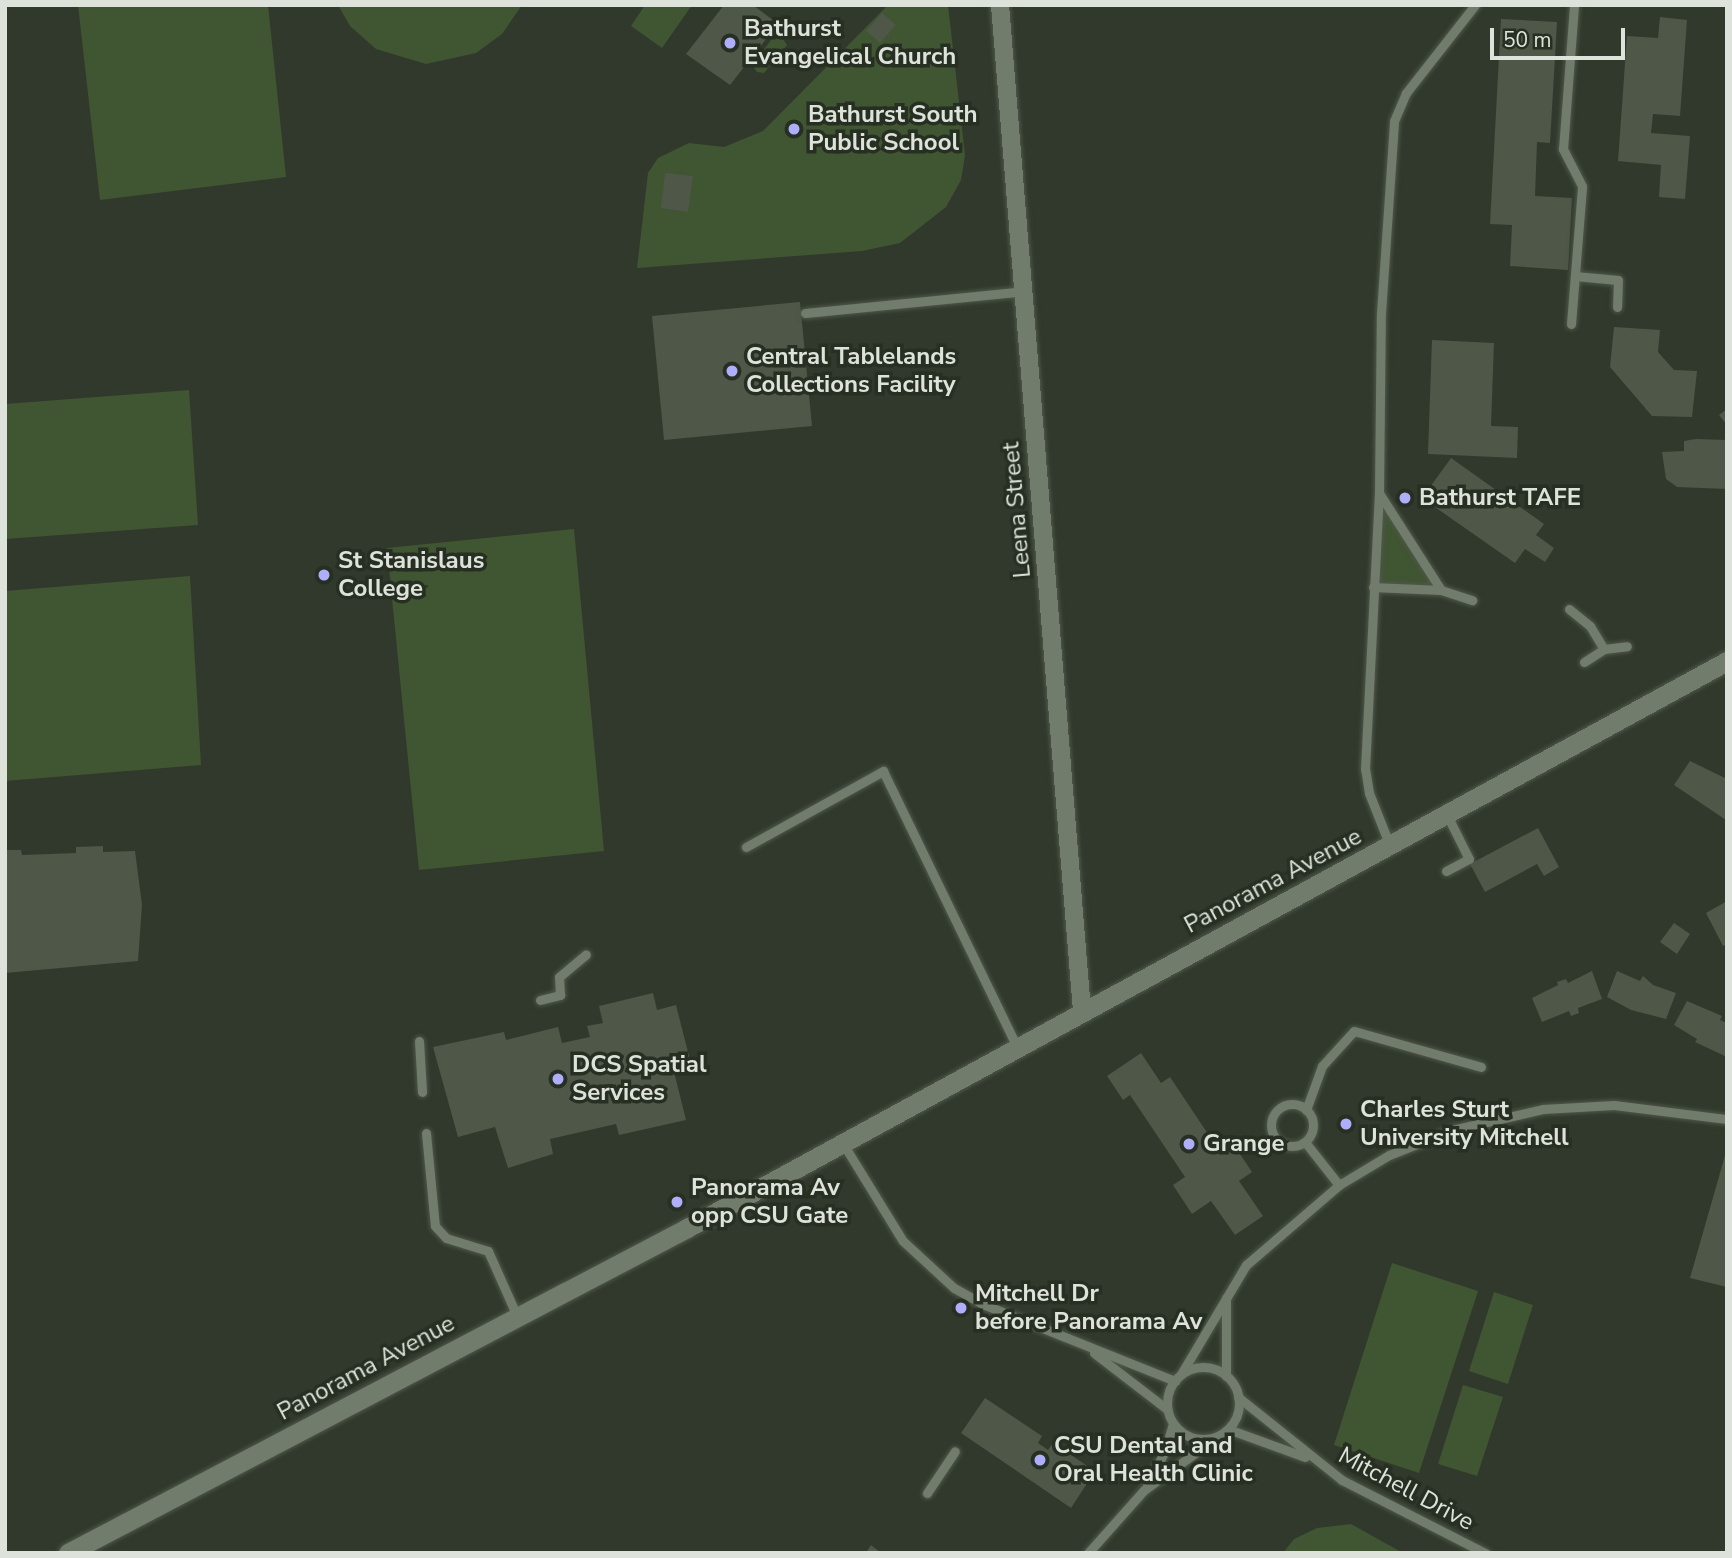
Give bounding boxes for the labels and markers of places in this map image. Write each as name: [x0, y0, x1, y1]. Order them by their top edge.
place label: Bathurst Evangelical Church: [744, 15, 956, 71]
marker: Bathurst Evangelical Church: [722, 35, 738, 51]
place label: Bathurst South Public School: [808, 101, 977, 157]
marker: Bathurst South Public School: [786, 121, 802, 137]
place label: Central Tablelands Collections Facility: [746, 343, 956, 399]
marker: Central Tablelands Collections Facility: [724, 363, 740, 379]
place label: Bathurst TAFE: [1419, 484, 1581, 512]
marker: Bathurst TAFE: [1397, 490, 1413, 506]
place label: St Stanislaus College: [338, 547, 484, 603]
marker: St Stanislaus College: [316, 567, 332, 583]
place label: DCS Spatial Services: [572, 1051, 707, 1107]
marker: DCS Spatial Services: [550, 1071, 566, 1087]
place label: Charles Sturt University Mitchell: [1360, 1096, 1569, 1152]
marker: Charles Sturt University Mitchell: [1338, 1116, 1354, 1132]
place label: Grange: [1203, 1130, 1285, 1158]
marker: Grange: [1181, 1136, 1197, 1152]
place label: Panorama Av opp CSU Gate: [691, 1174, 848, 1230]
marker: Panorama Av opp CSU Gate: [669, 1194, 685, 1210]
place label: Mitchell Dr before Panorama Av: [975, 1280, 1202, 1336]
marker: Mitchell Dr before Panorama Av: [953, 1300, 969, 1316]
place label: CSU Dental and Oral Health Clinic: [1054, 1432, 1253, 1488]
marker: CSU Dental and Oral Health Clinic: [1032, 1452, 1048, 1468]

